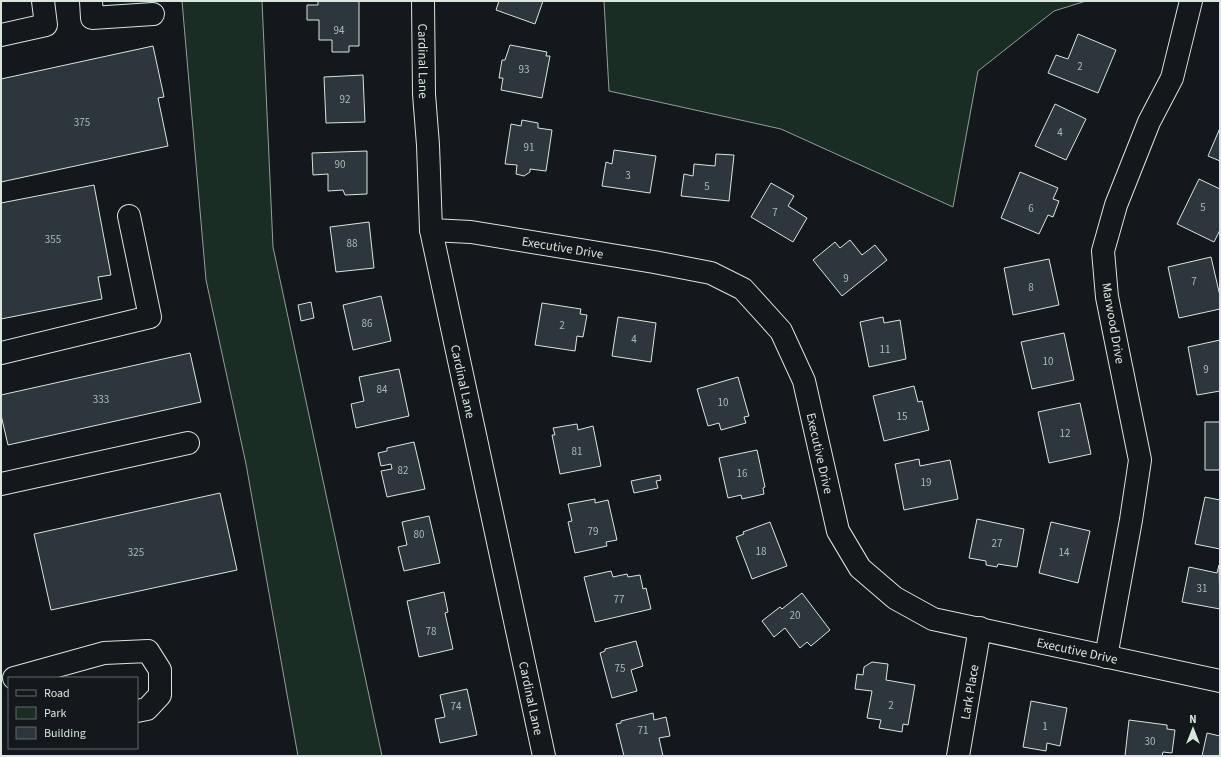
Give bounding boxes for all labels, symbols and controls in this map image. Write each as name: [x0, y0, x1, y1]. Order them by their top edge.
house number: 94: [334, 23, 345, 38]
street label: Cardinal Lane: [413, 23, 432, 99]
house number: 2: [1077, 59, 1083, 74]
house number: 93: [519, 62, 529, 77]
house number: 92: [340, 92, 350, 107]
house number: 375: [74, 115, 90, 130]
house number: 4: [1057, 125, 1063, 140]
house number: 91: [524, 140, 534, 155]
house number: 90: [335, 157, 345, 172]
house number: 3: [625, 168, 631, 183]
house number: 5: [704, 179, 710, 194]
house number: 5: [1200, 200, 1206, 215]
house number: 6: [1028, 201, 1034, 216]
house number: 7: [772, 205, 778, 220]
house number: 355: [45, 232, 61, 247]
street label: Executive Drive: [520, 232, 605, 264]
house number: 88: [347, 236, 358, 251]
house number: 9: [843, 271, 849, 286]
house number: 7: [1191, 274, 1197, 289]
house number: 8: [1028, 280, 1034, 295]
street label: Marwood Drive: [1097, 281, 1129, 365]
house number: 86: [362, 316, 373, 331]
house number: 2: [559, 318, 565, 333]
house number: 4: [631, 332, 637, 347]
house number: 11: [880, 342, 890, 357]
street label: Cardinal Lane: [446, 343, 479, 420]
house number: 10: [1043, 354, 1053, 369]
house number: 9: [1203, 362, 1209, 377]
house number: 84: [377, 382, 388, 397]
house number: 333: [93, 392, 109, 407]
house number: 10: [718, 395, 728, 410]
house number: 15: [897, 409, 907, 424]
street label: Executive Drive: [801, 411, 837, 496]
house number: 12: [1060, 426, 1070, 441]
house number: 81: [572, 444, 582, 459]
house number: 82: [398, 463, 408, 478]
house number: 16: [737, 466, 748, 481]
house number: 19: [921, 475, 931, 490]
house number: 79: [588, 524, 598, 539]
house number: 80: [414, 527, 424, 542]
house number: 27: [992, 536, 1002, 551]
house number: 18: [756, 544, 767, 559]
house number: 325: [128, 545, 144, 560]
house number: 14: [1059, 545, 1070, 560]
house number: 31: [1197, 581, 1207, 596]
house number: 77: [614, 592, 624, 607]
house number: 20: [790, 608, 800, 623]
house number: 78: [426, 624, 437, 639]
street label: Executive Drive: [1035, 634, 1119, 669]
street label: Cardinal Lane: [514, 660, 547, 737]
house number: 75: [615, 661, 625, 676]
street label: Lark Place: [956, 663, 984, 721]
legend: [8, 677, 138, 749]
text: Road: [44, 685, 70, 702]
house number: 2: [888, 698, 894, 713]
house number: 74: [451, 699, 462, 714]
text: Park: [44, 705, 66, 722]
north arrow: [1173, 709, 1213, 749]
text: N: [1189, 712, 1197, 727]
house number: 1: [1042, 719, 1048, 734]
house number: 71: [638, 723, 648, 738]
text: Building: [44, 725, 86, 742]
house number: 30: [1145, 734, 1155, 749]

